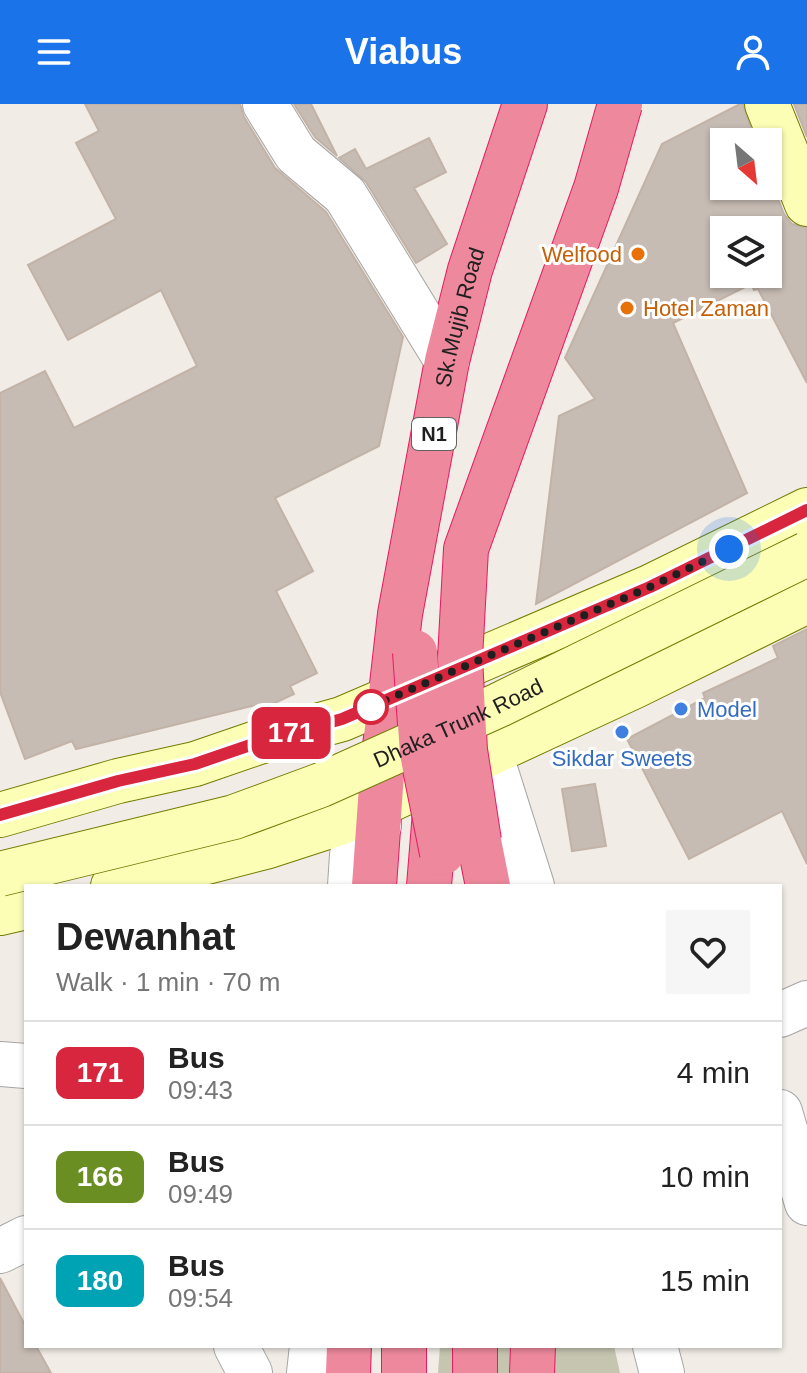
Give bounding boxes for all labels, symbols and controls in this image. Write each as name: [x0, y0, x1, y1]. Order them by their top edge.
icon: menu: [32, 30, 76, 74]
icon: person: [731, 30, 775, 74]
text: Viabus: [345, 31, 462, 72]
north arrow: [710, 128, 782, 200]
map controls: [710, 128, 782, 288]
button: layers: [710, 216, 782, 288]
place label: Welfood: [542, 242, 622, 267]
street label: Sk.Mujib Road: [430, 244, 490, 389]
marker: Welfood: [629, 245, 647, 263]
place label: Hotel Zaman: [643, 296, 769, 321]
marker: Hotel Zaman: [618, 299, 636, 317]
road number: N1: [412, 418, 456, 450]
your location: [709, 529, 749, 569]
street label: Dhaka Trunk Road: [370, 673, 547, 773]
unlabelled marker: [354, 690, 388, 724]
place label: Model: [697, 697, 757, 722]
marker: Model: [672, 700, 690, 718]
line badge: 171: [245, 707, 337, 759]
text: 171: [268, 717, 314, 748]
marker: Sikdar Sweets: [613, 723, 631, 741]
place label: Sikdar Sweets: [552, 746, 692, 771]
button: heart: [666, 910, 750, 994]
text: Dewanhat: [56, 916, 235, 958]
text: Walk · 1 min · 70 m: [56, 967, 280, 997]
text: Bus: [168, 1041, 225, 1074]
text: 4 min: [677, 1056, 750, 1089]
text: 171: [77, 1057, 123, 1088]
text: 09:43: [168, 1075, 233, 1105]
text: Bus: [168, 1145, 225, 1178]
text: 10 min: [660, 1160, 750, 1193]
text: 166: [77, 1161, 123, 1192]
text: 09:49: [168, 1179, 233, 1209]
text: Bus: [168, 1249, 225, 1282]
text: 15 min: [660, 1264, 750, 1297]
text: 180: [77, 1265, 123, 1296]
text: 09:54: [168, 1283, 233, 1313]

